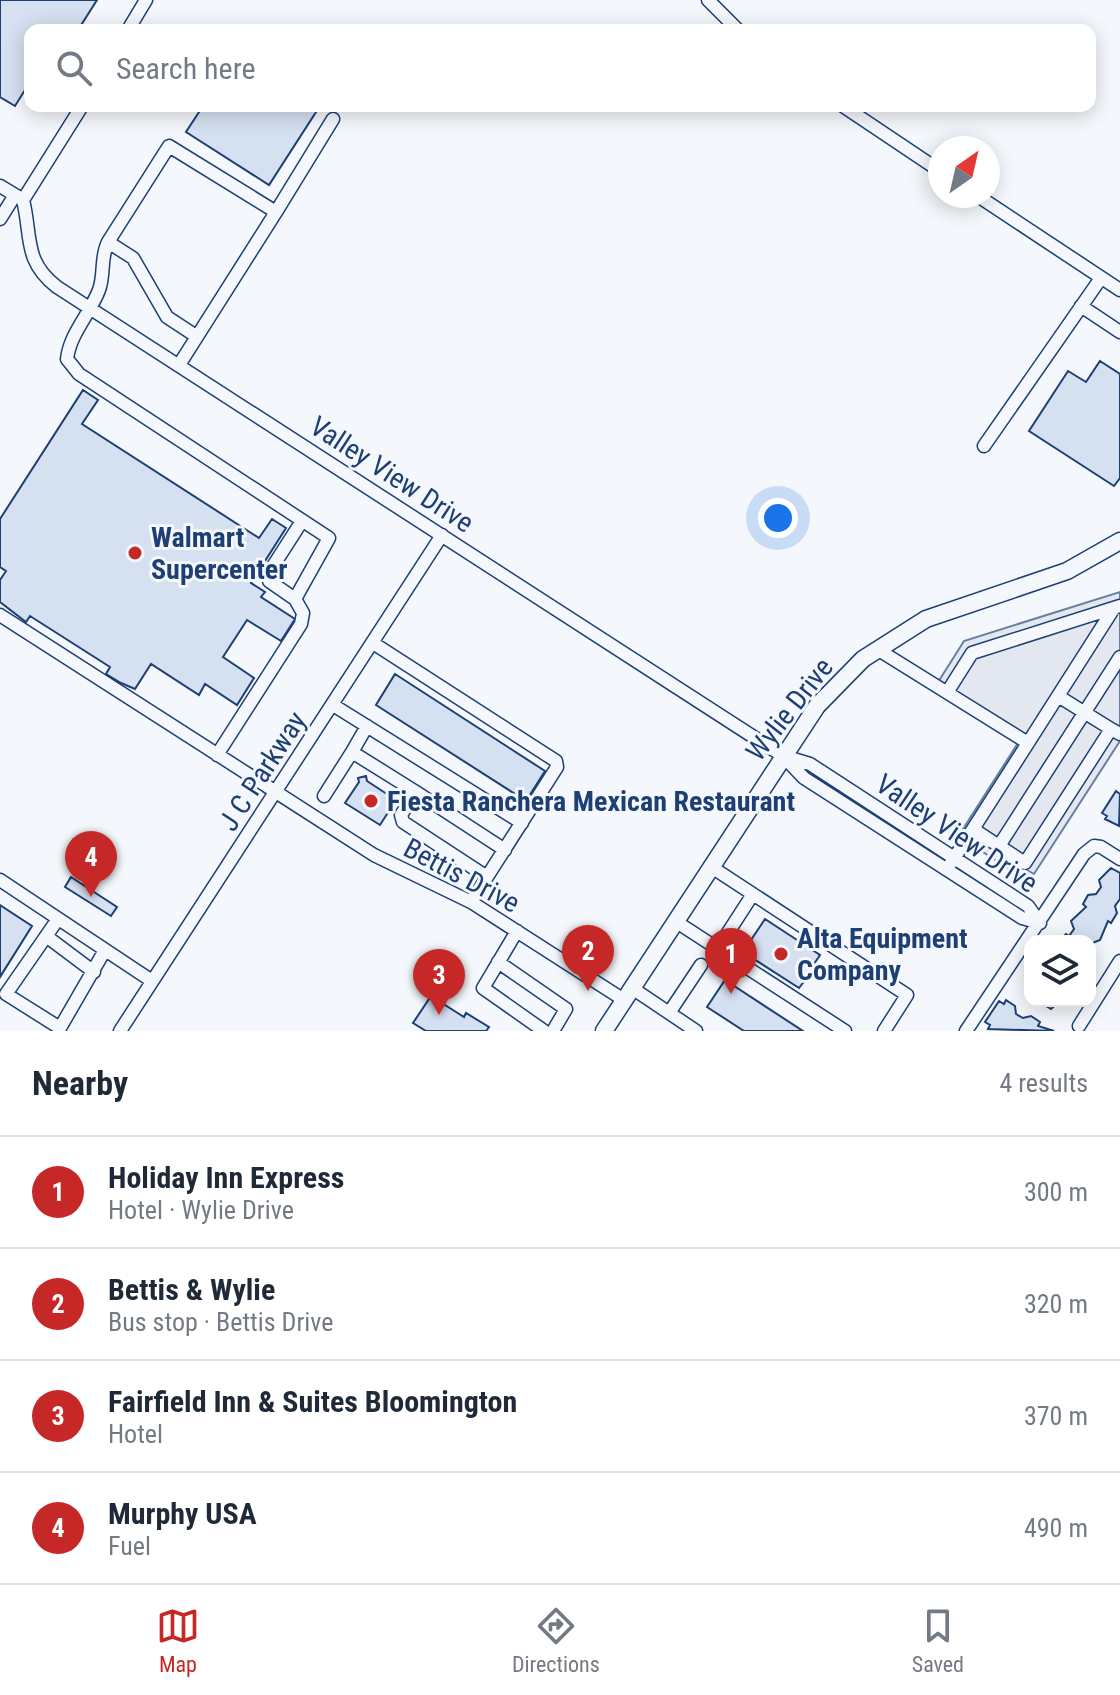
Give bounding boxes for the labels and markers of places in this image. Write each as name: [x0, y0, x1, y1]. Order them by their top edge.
place label: Walmart Supercenter: [151, 521, 287, 586]
marker: Walmart Supercenter: [126, 544, 144, 562]
place label: Fiesta Ranchera Mexican Restaurant: [387, 785, 795, 818]
marker: Fiesta Ranchera Mexican Restaurant: [362, 792, 380, 810]
pin: 4: [65, 831, 117, 897]
place label: Alta Equipment Company: [797, 922, 968, 987]
pin: 2: [562, 925, 614, 991]
pin: 1: [705, 928, 757, 994]
marker: Alta Equipment Company: [772, 945, 790, 963]
pin: 3: [413, 949, 465, 1015]

